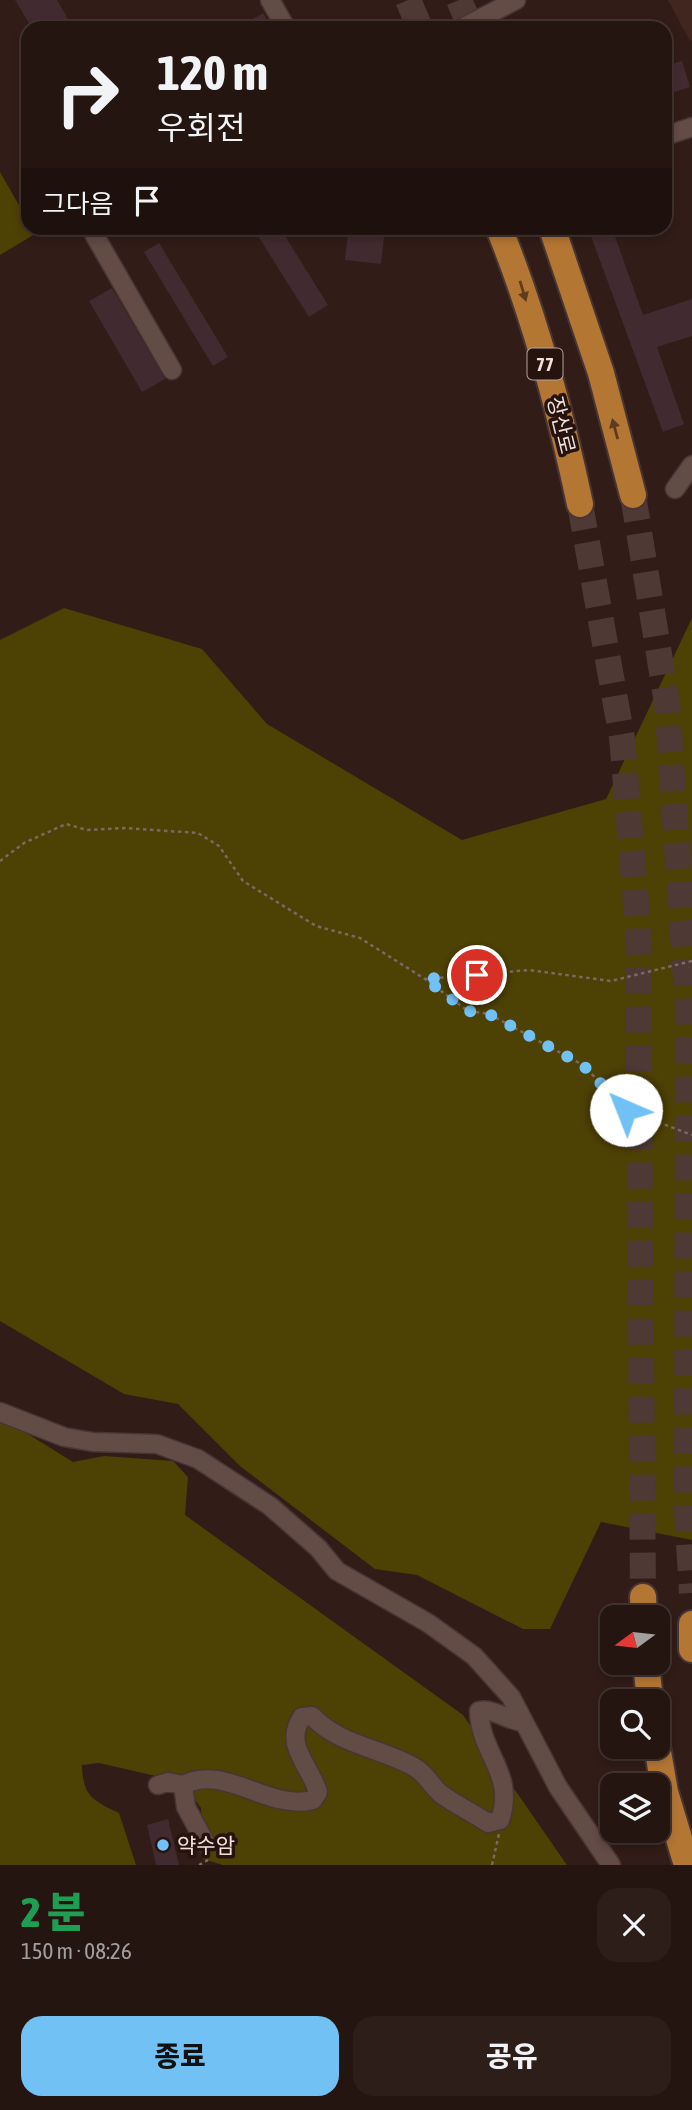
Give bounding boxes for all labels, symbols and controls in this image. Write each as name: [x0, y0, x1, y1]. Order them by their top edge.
text: 120 m: [157, 44, 268, 100]
icon: right: [42, 49, 133, 140]
text: 우회전: [157, 109, 245, 146]
icon: arrive: [128, 182, 166, 220]
text: 그다음: [42, 189, 114, 219]
one-way arrow: [518, 281, 529, 302]
road number: 77: [528, 348, 562, 380]
street label: 장산로: [543, 394, 581, 456]
one-way arrow: [609, 418, 620, 440]
pin: [447, 945, 507, 1005]
icon: arrive: [458, 956, 496, 994]
position arrow: [589, 1073, 663, 1147]
north arrow: [600, 1605, 670, 1675]
map controls: [600, 1605, 670, 1843]
button: search: [600, 1689, 670, 1759]
button: layers: [600, 1773, 670, 1843]
place label: 약수암: [177, 1833, 235, 1857]
marker: 약수암: [155, 1837, 171, 1853]
text: 2 분: [21, 1888, 85, 1936]
button: close: [597, 1888, 671, 1962]
text: 150 m · 08:26: [21, 1938, 132, 1964]
button: 종료: [21, 2016, 339, 2096]
button: 공유: [353, 2016, 671, 2096]

